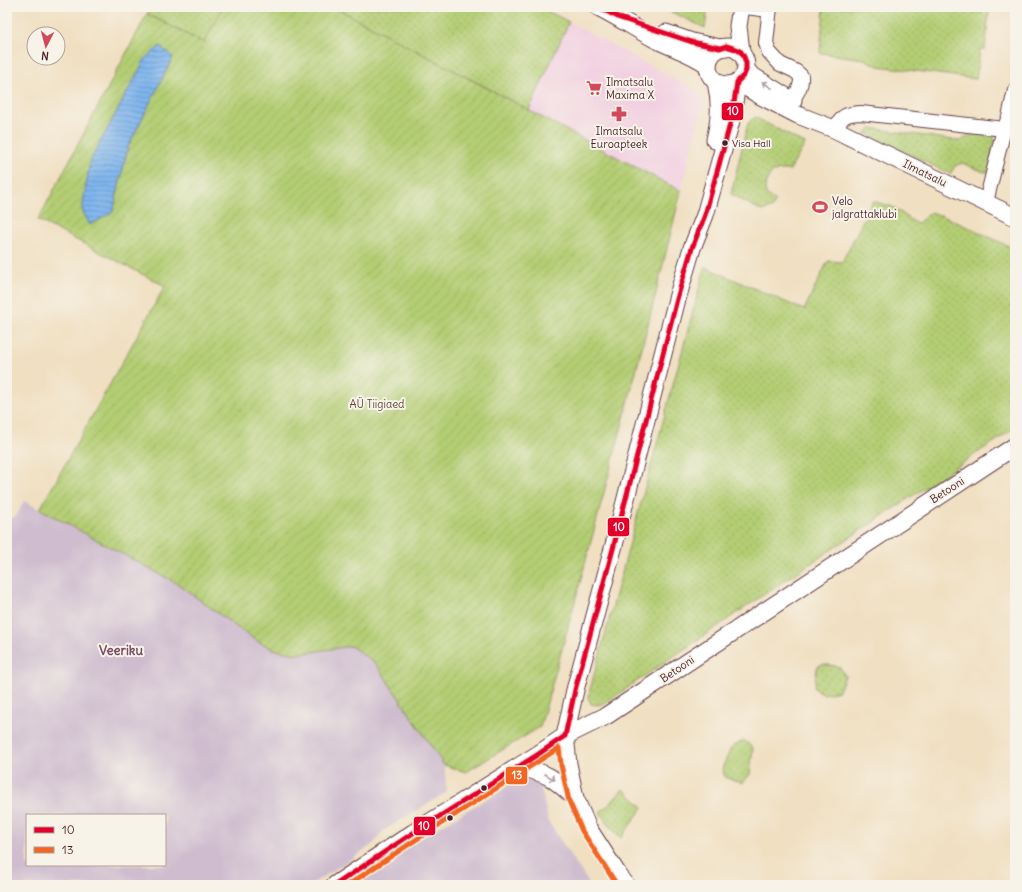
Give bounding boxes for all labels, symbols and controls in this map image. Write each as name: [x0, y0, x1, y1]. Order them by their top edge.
north arrow: [26, 26, 66, 66]
text: N: [40, 49, 49, 63]
place label: Ilmatsalu Maxima X: [606, 75, 655, 102]
supermarket icon: Ilmatsalu Maxima X: [585, 79, 603, 97]
one-way arrow: [761, 80, 773, 88]
line badge: 10: [721, 102, 744, 121]
text: 10: [727, 104, 739, 118]
pharmacy icon: Ilmatsalu Euroapteek: [610, 105, 628, 123]
place label: Ilmatsalu Euroapteek: [591, 124, 648, 151]
place label: Visa Hall: [732, 137, 771, 150]
marker: Visa Hall: [720, 138, 730, 148]
street label: Ilmatsalu: [901, 156, 950, 190]
place label: Velo jalgrattaklubi: [831, 194, 897, 221]
sports icon: Velo jalgrattaklubi: [811, 198, 829, 216]
park label: AÜ Tiigiaed: [349, 396, 405, 411]
street label: Betooni: [927, 474, 967, 506]
line badge: 10: [607, 517, 630, 537]
text: 10: [613, 520, 625, 534]
district label: Veeriku: [99, 642, 143, 659]
street label: Betooni: [657, 653, 697, 685]
line badge: 13: [505, 766, 528, 785]
text: 13: [512, 768, 522, 782]
one-way arrow: [544, 774, 556, 781]
unlabelled marker: [479, 783, 489, 793]
unlabelled marker: [445, 813, 455, 823]
legend: [26, 814, 166, 866]
line badge: 10: [413, 816, 436, 836]
text: 10: [418, 819, 430, 833]
text: 10: [62, 822, 75, 837]
text: 13: [62, 842, 74, 857]

